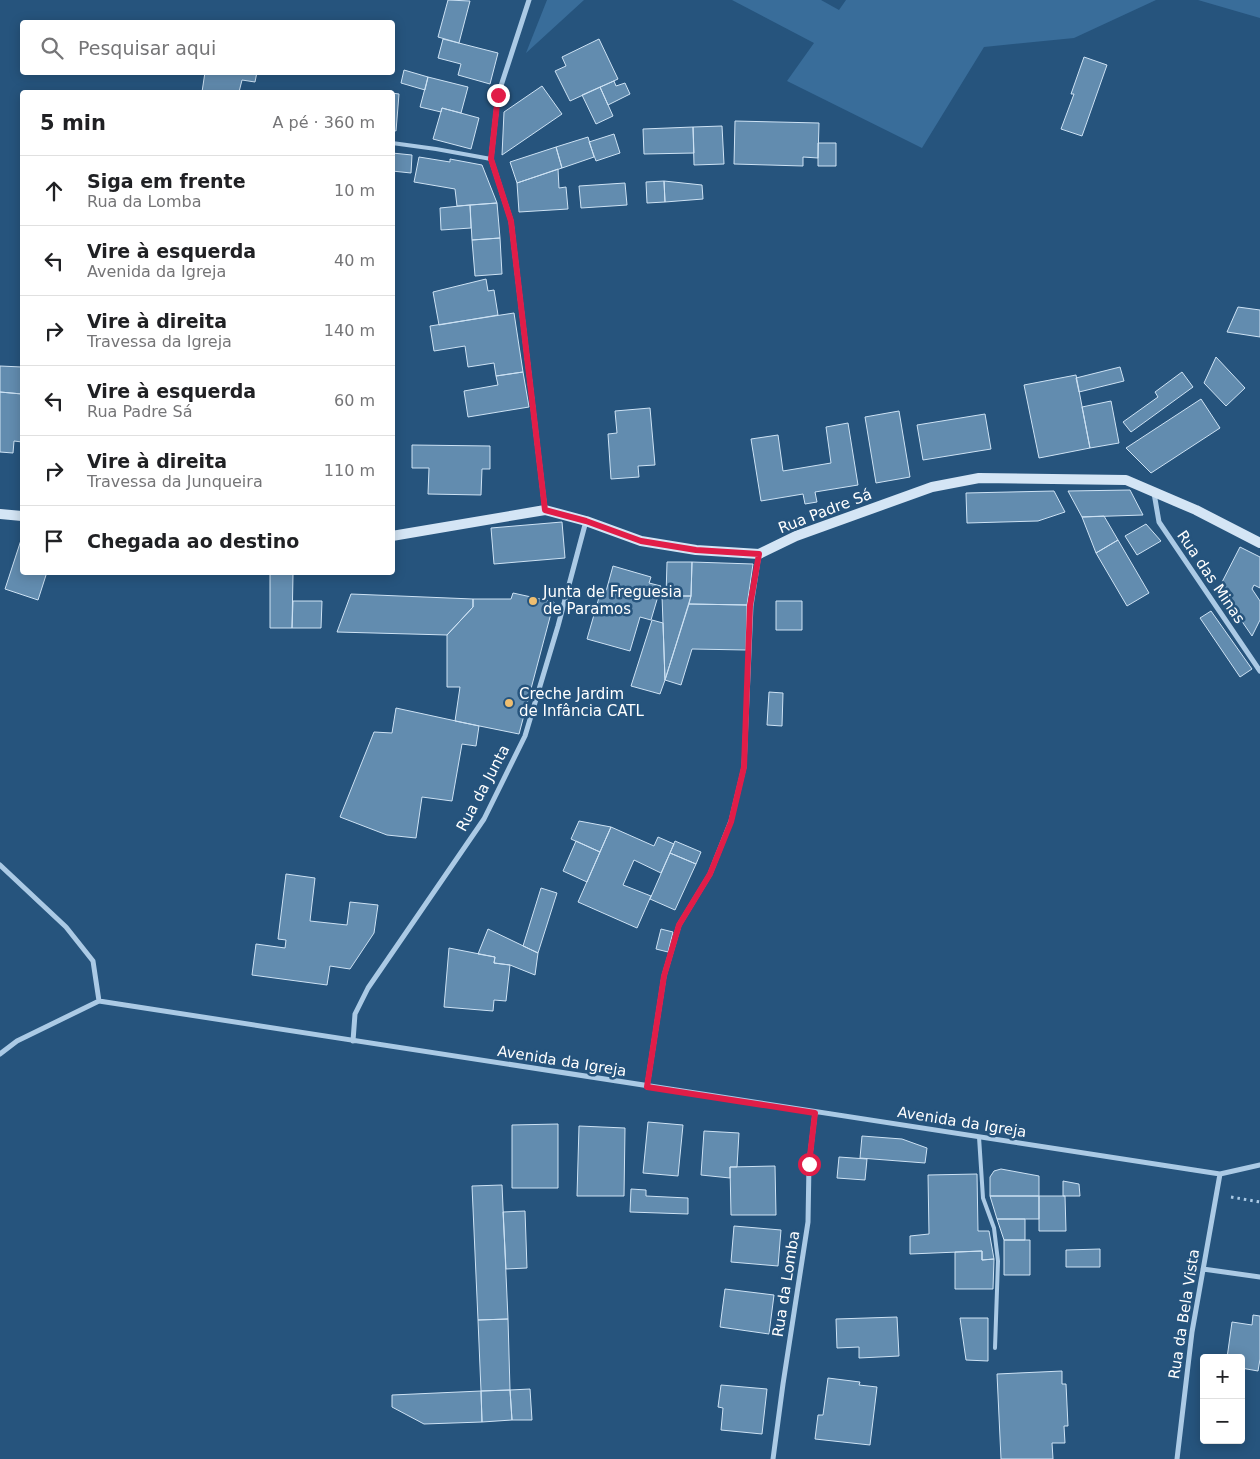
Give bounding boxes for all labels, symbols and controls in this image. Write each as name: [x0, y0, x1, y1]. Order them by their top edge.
search box: [20, 20, 395, 75]
icon: search: [38, 34, 66, 62]
text: Pesquisar aqui: [78, 37, 216, 59]
route end: [487, 84, 510, 107]
text: 5 min: [40, 111, 106, 135]
text: A pé · 360 m: [273, 113, 375, 132]
text: Siga em frente: [87, 170, 246, 192]
icon: ahead: [40, 177, 68, 205]
text: 10 m: [334, 181, 375, 200]
text: Rua da Lomba: [87, 192, 201, 211]
text: Vire à esquerda: [87, 240, 256, 262]
icon: left: [40, 247, 68, 275]
text: 40 m: [334, 251, 375, 270]
text: Avenida da Igreja: [87, 262, 226, 281]
text: Vire à direita: [87, 310, 227, 332]
icon: right: [40, 317, 68, 345]
text: 140 m: [324, 321, 375, 340]
text: Travessa da Igreja: [87, 332, 232, 351]
text: Vire à esquerda: [87, 380, 256, 402]
icon: left: [40, 387, 68, 415]
text: 60 m: [334, 391, 375, 410]
text: Rua Padre Sá: [87, 402, 192, 421]
text: Vire à direita: [87, 450, 227, 472]
icon: right: [40, 457, 68, 485]
text: 110 m: [324, 461, 375, 480]
text: Travessa da Junqueira: [87, 472, 263, 491]
street label: Rua Padre Sá: [776, 485, 874, 537]
icon: arrive: [40, 527, 68, 555]
street label: Rua das Minas: [1173, 527, 1249, 627]
text: Chegada ao destino: [87, 530, 299, 552]
place label: Junta de Freguesia de Paramos: [542, 583, 682, 618]
marker: Junta de Freguesia de Paramos: [527, 595, 539, 607]
place label: Creche Jardim de Infância CATL: [519, 685, 645, 720]
marker: Creche Jardim de Infância CATL: [503, 697, 515, 709]
street label: Rua da Junta: [453, 742, 513, 834]
street label: Avenida da Igreja: [496, 1042, 628, 1080]
street label: Avenida da Igreja: [896, 1103, 1028, 1141]
route start: [798, 1153, 821, 1176]
street label: Rua da Lomba: [769, 1230, 803, 1338]
street label: Rua da Bela Vista: [1165, 1248, 1203, 1380]
map controls: [1200, 1354, 1245, 1444]
button: +: [1200, 1354, 1245, 1399]
button: −: [1200, 1399, 1245, 1444]

